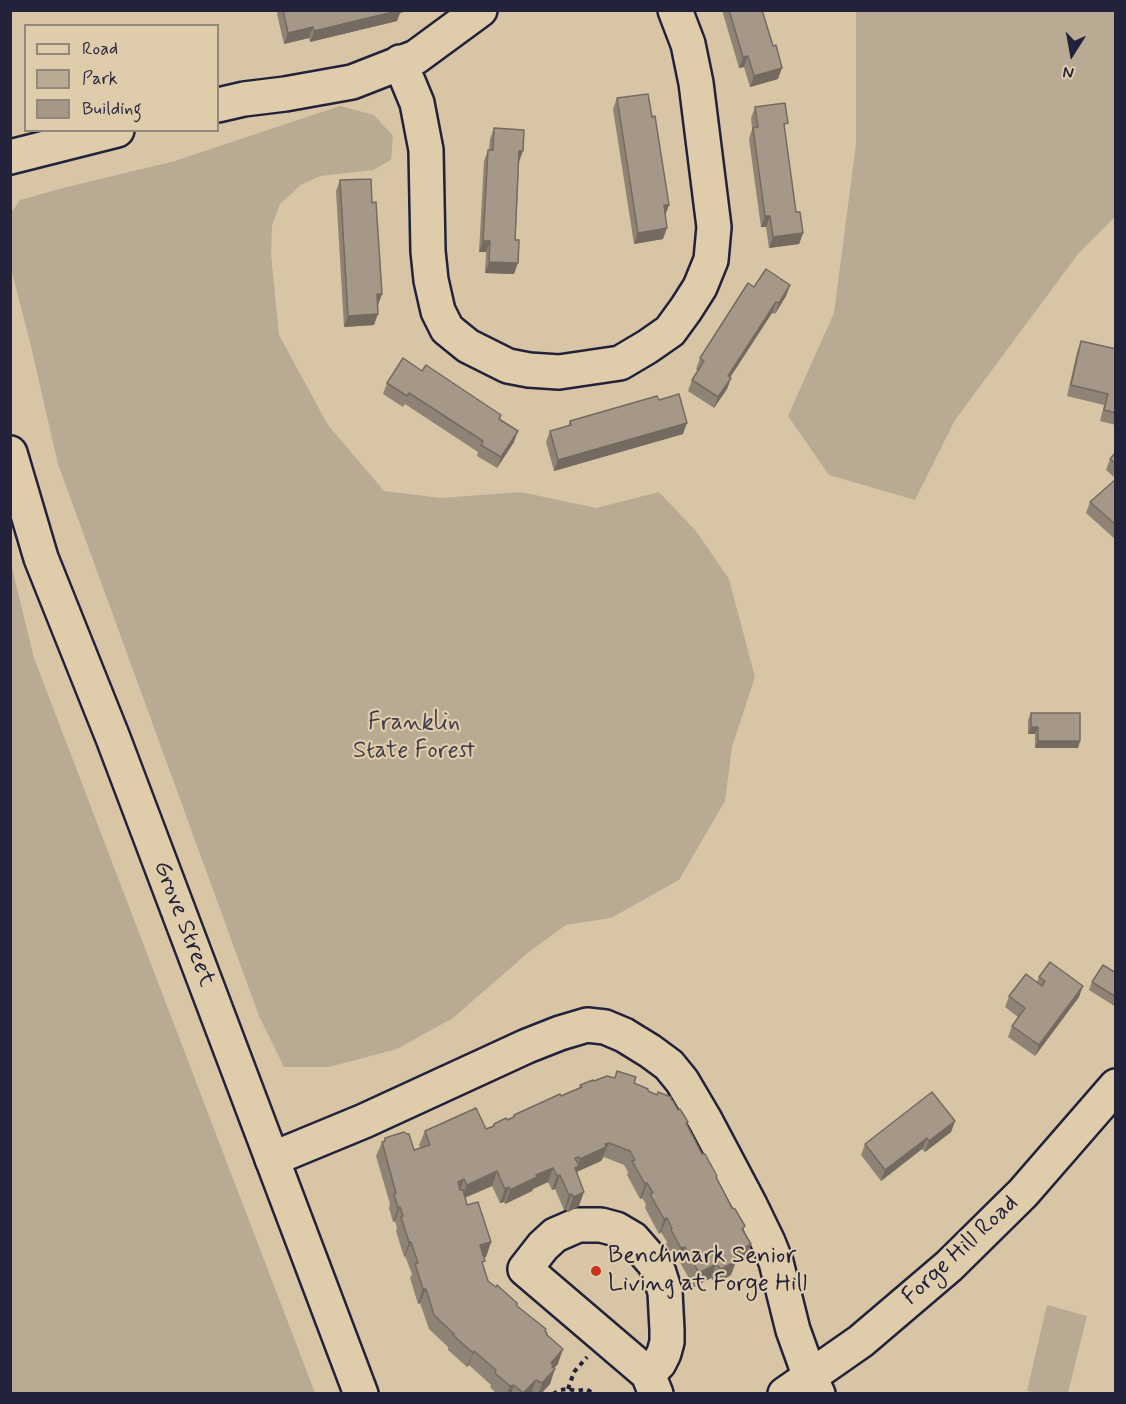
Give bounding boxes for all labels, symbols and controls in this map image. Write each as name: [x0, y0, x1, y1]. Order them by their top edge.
legend: [24, 24, 219, 132]
north arrow: [1042, 24, 1102, 84]
text: Road: [82, 37, 118, 61]
text: N: [1061, 61, 1076, 83]
text: Park: [82, 67, 118, 91]
text: Building: [82, 97, 142, 121]
park label: Franklin State Forest: [353, 710, 475, 766]
street label: Grove Street: [146, 857, 220, 991]
street label: Forge Hill Road: [897, 1190, 1025, 1312]
place label: Benchmark Senior Living at Forge Hill: [608, 1243, 807, 1299]
marker: Benchmark Senior Living at Forge Hill: [589, 1264, 603, 1278]

